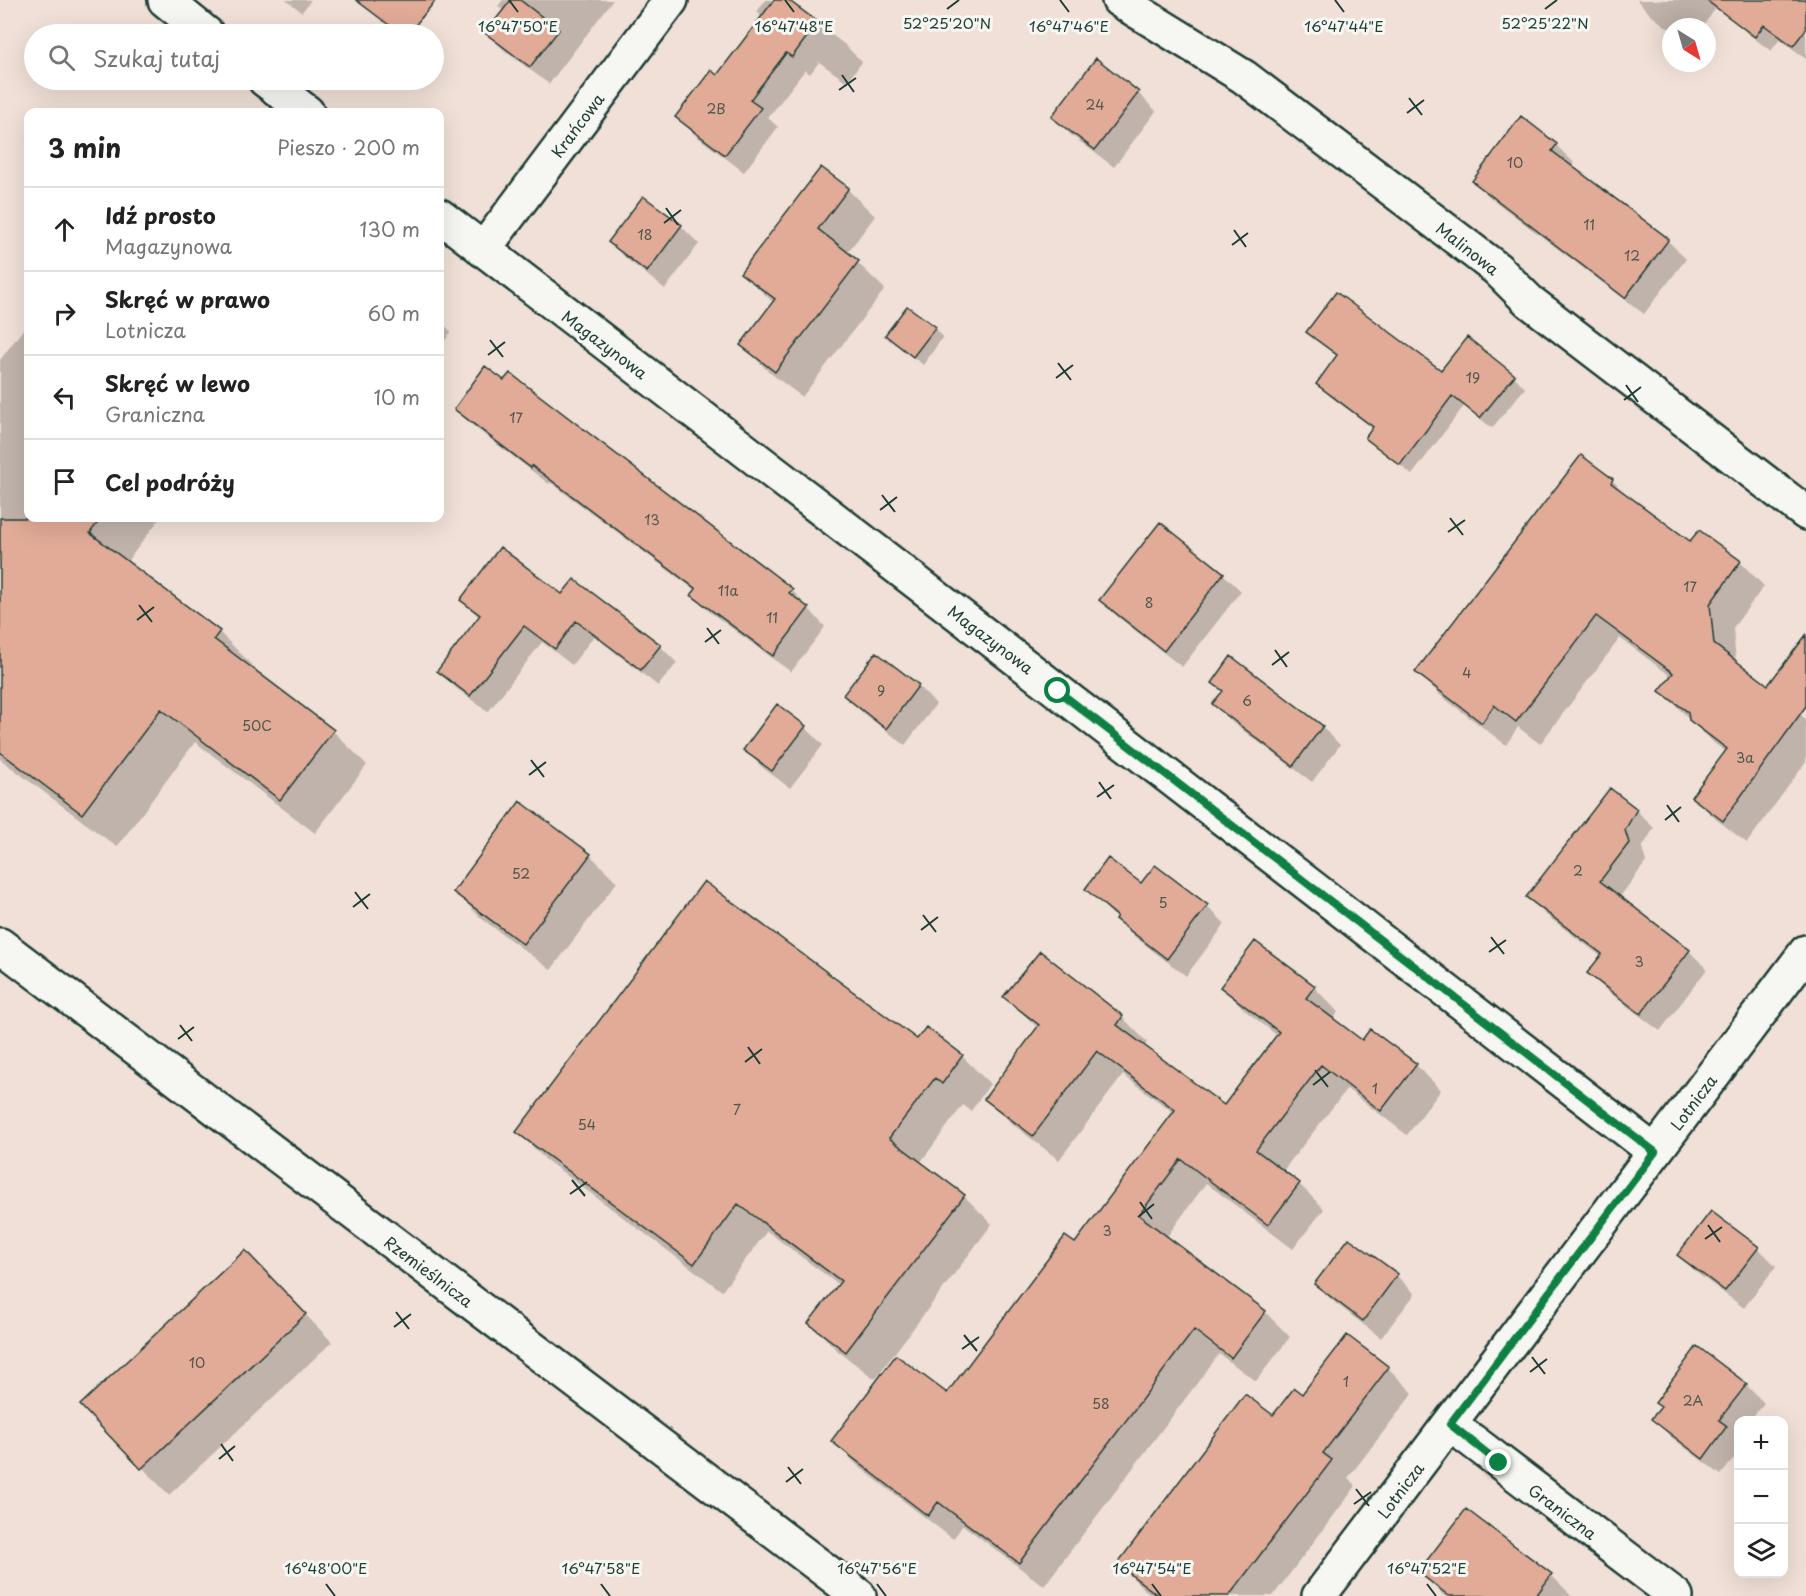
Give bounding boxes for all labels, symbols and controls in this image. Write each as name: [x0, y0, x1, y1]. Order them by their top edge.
text: 52°25'20"N: [903, 11, 991, 34]
text: 52°25'22"N: [1501, 11, 1589, 34]
text: 16°47'50"E: [478, 14, 558, 37]
text: 16°47'48"E: [754, 14, 834, 37]
text: 16°47'46"E: [1029, 14, 1109, 37]
text: 16°47'44"E: [1304, 14, 1384, 37]
north arrow: [1662, 18, 1716, 72]
search box: [24, 24, 444, 90]
icon: search: [45, 41, 78, 74]
text: Szukaj tutaj: [93, 41, 220, 74]
street label: Krańcowa: [545, 88, 609, 162]
house number: 24: [1086, 94, 1104, 115]
house number: 2B: [706, 98, 726, 119]
text: 3 min: [48, 128, 121, 167]
text: Pieszo · 200 m: [277, 132, 420, 162]
house number: 10: [1507, 152, 1523, 173]
text: Idź prosto: [105, 198, 216, 231]
icon: ahead: [48, 213, 81, 246]
text: 130 m: [360, 214, 420, 244]
house number: 11: [1583, 214, 1595, 235]
street label: Malinowa: [1431, 216, 1505, 280]
house number: 18: [637, 224, 653, 245]
text: Magazynowa: [105, 231, 232, 261]
house number: 12: [1624, 245, 1640, 266]
text: Skręć w prawo: [105, 282, 270, 315]
icon: right: [48, 297, 81, 330]
text: 60 m: [368, 298, 420, 328]
street label: Magazynowa: [557, 304, 653, 384]
text: Lotnicza: [105, 315, 186, 345]
text: Skręć w lewo: [105, 366, 250, 399]
house number: 19: [1466, 367, 1480, 388]
icon: left: [48, 381, 81, 414]
text: 10 m: [373, 382, 420, 412]
text: Graniczna: [105, 399, 205, 429]
house number: 17: [509, 407, 523, 428]
icon: arrive: [48, 465, 81, 498]
text: Cel podróży: [105, 465, 235, 498]
house number: 13: [644, 509, 660, 530]
house number: 17: [1683, 576, 1697, 597]
house number: 11a: [718, 580, 739, 601]
house number: 8: [1145, 592, 1153, 613]
street label: Magazynowa: [943, 599, 1039, 679]
house number: 11: [766, 607, 778, 628]
house number: 4: [1462, 662, 1472, 683]
route start: [1044, 677, 1070, 703]
house number: 9: [877, 680, 885, 701]
house number: 6: [1242, 690, 1252, 711]
house number: 50C: [242, 715, 272, 736]
house number: 3a: [1736, 747, 1754, 768]
house number: 2: [1573, 860, 1583, 881]
house number: 52: [512, 863, 530, 884]
house number: 5: [1158, 892, 1168, 913]
house number: 3: [1634, 951, 1644, 972]
street label: Lotnicza: [1664, 1069, 1722, 1135]
house number: 1: [1372, 1078, 1378, 1099]
house number: 7: [733, 1099, 741, 1120]
house number: 54: [578, 1114, 596, 1135]
house number: 3: [1102, 1220, 1112, 1241]
street label: Rzemieślnicza: [380, 1230, 478, 1312]
house number: 10: [189, 1352, 205, 1373]
house number: 1: [1343, 1371, 1349, 1392]
house number: 2A: [1683, 1390, 1704, 1411]
house number: 58: [1092, 1393, 1110, 1414]
map controls: [1734, 1416, 1788, 1578]
button: +: [1734, 1416, 1788, 1470]
route end: [1485, 1449, 1511, 1475]
street label: Lotnicza: [1371, 1457, 1429, 1523]
button: −: [1734, 1470, 1788, 1524]
street label: Graniczna: [1524, 1477, 1602, 1545]
button: layers: [1734, 1524, 1788, 1578]
text: 16°48'00"E: [284, 1556, 368, 1579]
text: 16°47'58"E: [562, 1556, 640, 1579]
text: 16°47'56"E: [837, 1556, 917, 1579]
text: 16°47'54"E: [1112, 1556, 1192, 1579]
text: 16°47'52"E: [1387, 1556, 1467, 1579]

